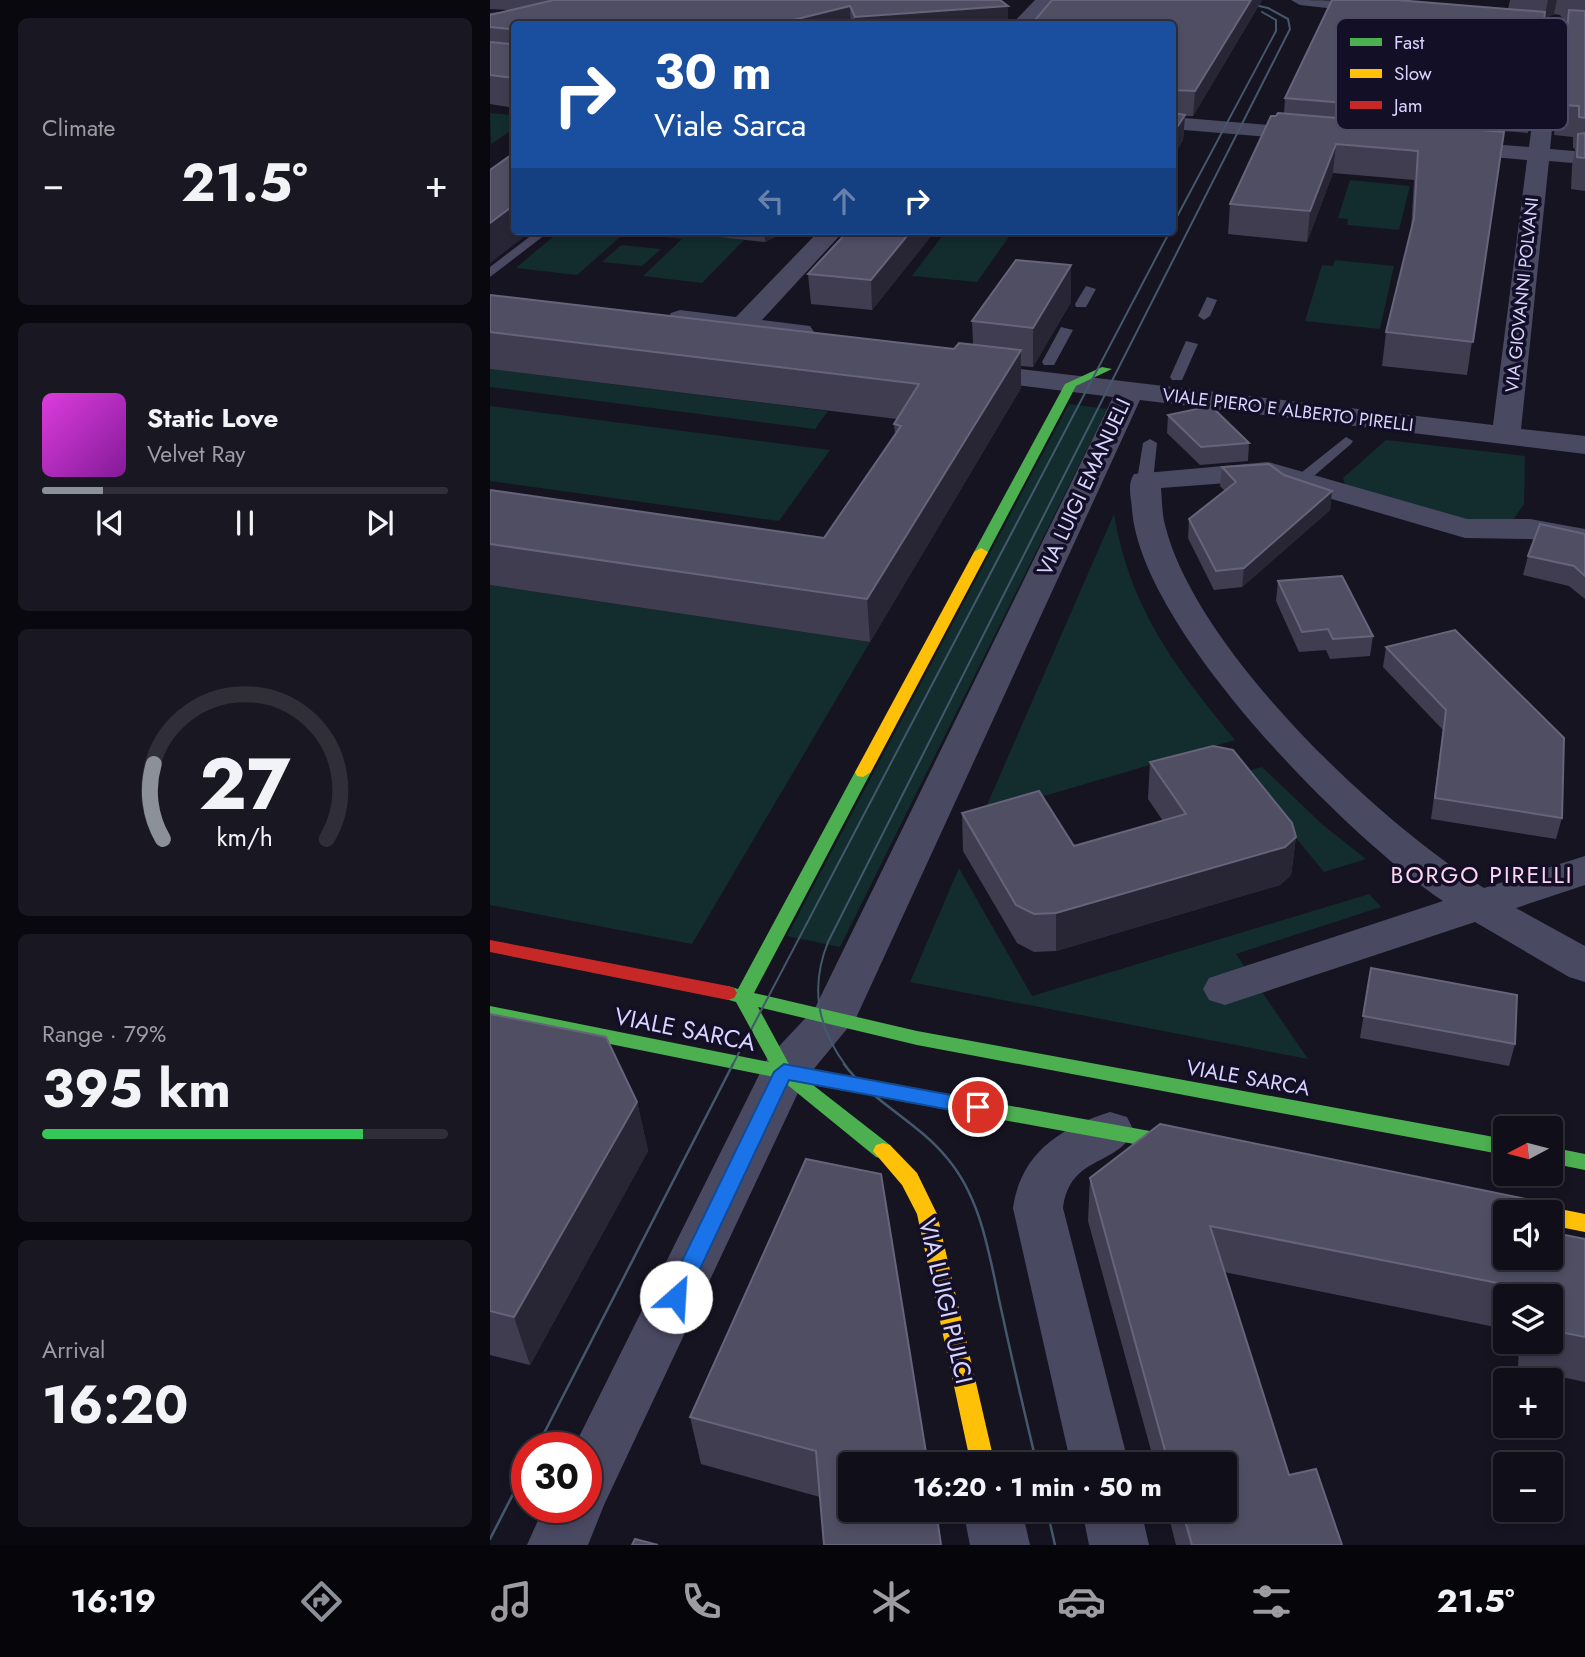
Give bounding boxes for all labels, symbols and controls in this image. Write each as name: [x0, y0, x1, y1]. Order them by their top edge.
legend: [1336, 18, 1568, 130]
text: Fast: [1394, 29, 1425, 56]
text: 30 m: [654, 37, 772, 107]
icon: right: [539, 49, 630, 140]
text: Slow: [1394, 60, 1432, 87]
text: Jam: [1391, 92, 1423, 119]
text: Viale Sarca: [654, 102, 806, 148]
text: Climate: [42, 111, 115, 145]
text: 21.5°: [181, 145, 308, 221]
text: −: [42, 156, 64, 211]
text: +: [425, 156, 448, 211]
icon: left: [752, 182, 790, 220]
icon: ahead: [825, 182, 863, 220]
icon: right: [898, 182, 936, 220]
street label: VIA GIOVANNI POLVANI: [1499, 196, 1545, 394]
street label: VIALE PIERO E ALBERTO PIRELLI: [1161, 382, 1415, 438]
street label: VIA LUIGI EMANUELI: [1030, 393, 1138, 581]
text: Static Love: [147, 399, 279, 437]
text: Velvet Ray: [147, 437, 245, 471]
icon: previous: [91, 504, 129, 542]
icon: pause: [226, 504, 264, 542]
icon: next: [361, 504, 399, 542]
text: 27: [199, 731, 291, 836]
text: km/h: [217, 818, 273, 854]
district label: BORGO PIRELLI: [1391, 858, 1573, 892]
street label: VIALE SARCA: [611, 998, 759, 1060]
text: Range · 79%: [42, 1017, 166, 1051]
text: 395 km: [42, 1051, 231, 1127]
street label: VIALE SARCA: [1184, 1052, 1312, 1104]
pin: [948, 1077, 1008, 1137]
icon: arrive: [959, 1088, 997, 1126]
north arrow: [1493, 1116, 1563, 1186]
map controls: [1493, 1116, 1563, 1522]
button: sound: [1493, 1200, 1563, 1270]
street label: VIA LUIGI PULCI: [910, 1215, 982, 1387]
position arrow: [639, 1260, 713, 1334]
button: layers: [1493, 1284, 1563, 1354]
text: Arrival: [42, 1333, 105, 1367]
text: 16:20: [42, 1367, 189, 1443]
button: +: [1493, 1368, 1563, 1438]
speed limit sign: 30: [511, 1432, 602, 1523]
button: −: [1493, 1452, 1563, 1522]
text: 16:20 · 1 min · 50 m: [913, 1468, 1162, 1506]
icon: directions: [297, 1577, 346, 1626]
icon: music: [487, 1577, 536, 1626]
icon: phone: [677, 1577, 726, 1626]
icon: climate: [867, 1577, 916, 1626]
icon: car: [1057, 1577, 1106, 1626]
icon: filters: [1247, 1577, 1296, 1626]
text: 16:19: [70, 1578, 156, 1624]
text: 21.5°: [1437, 1578, 1514, 1624]

